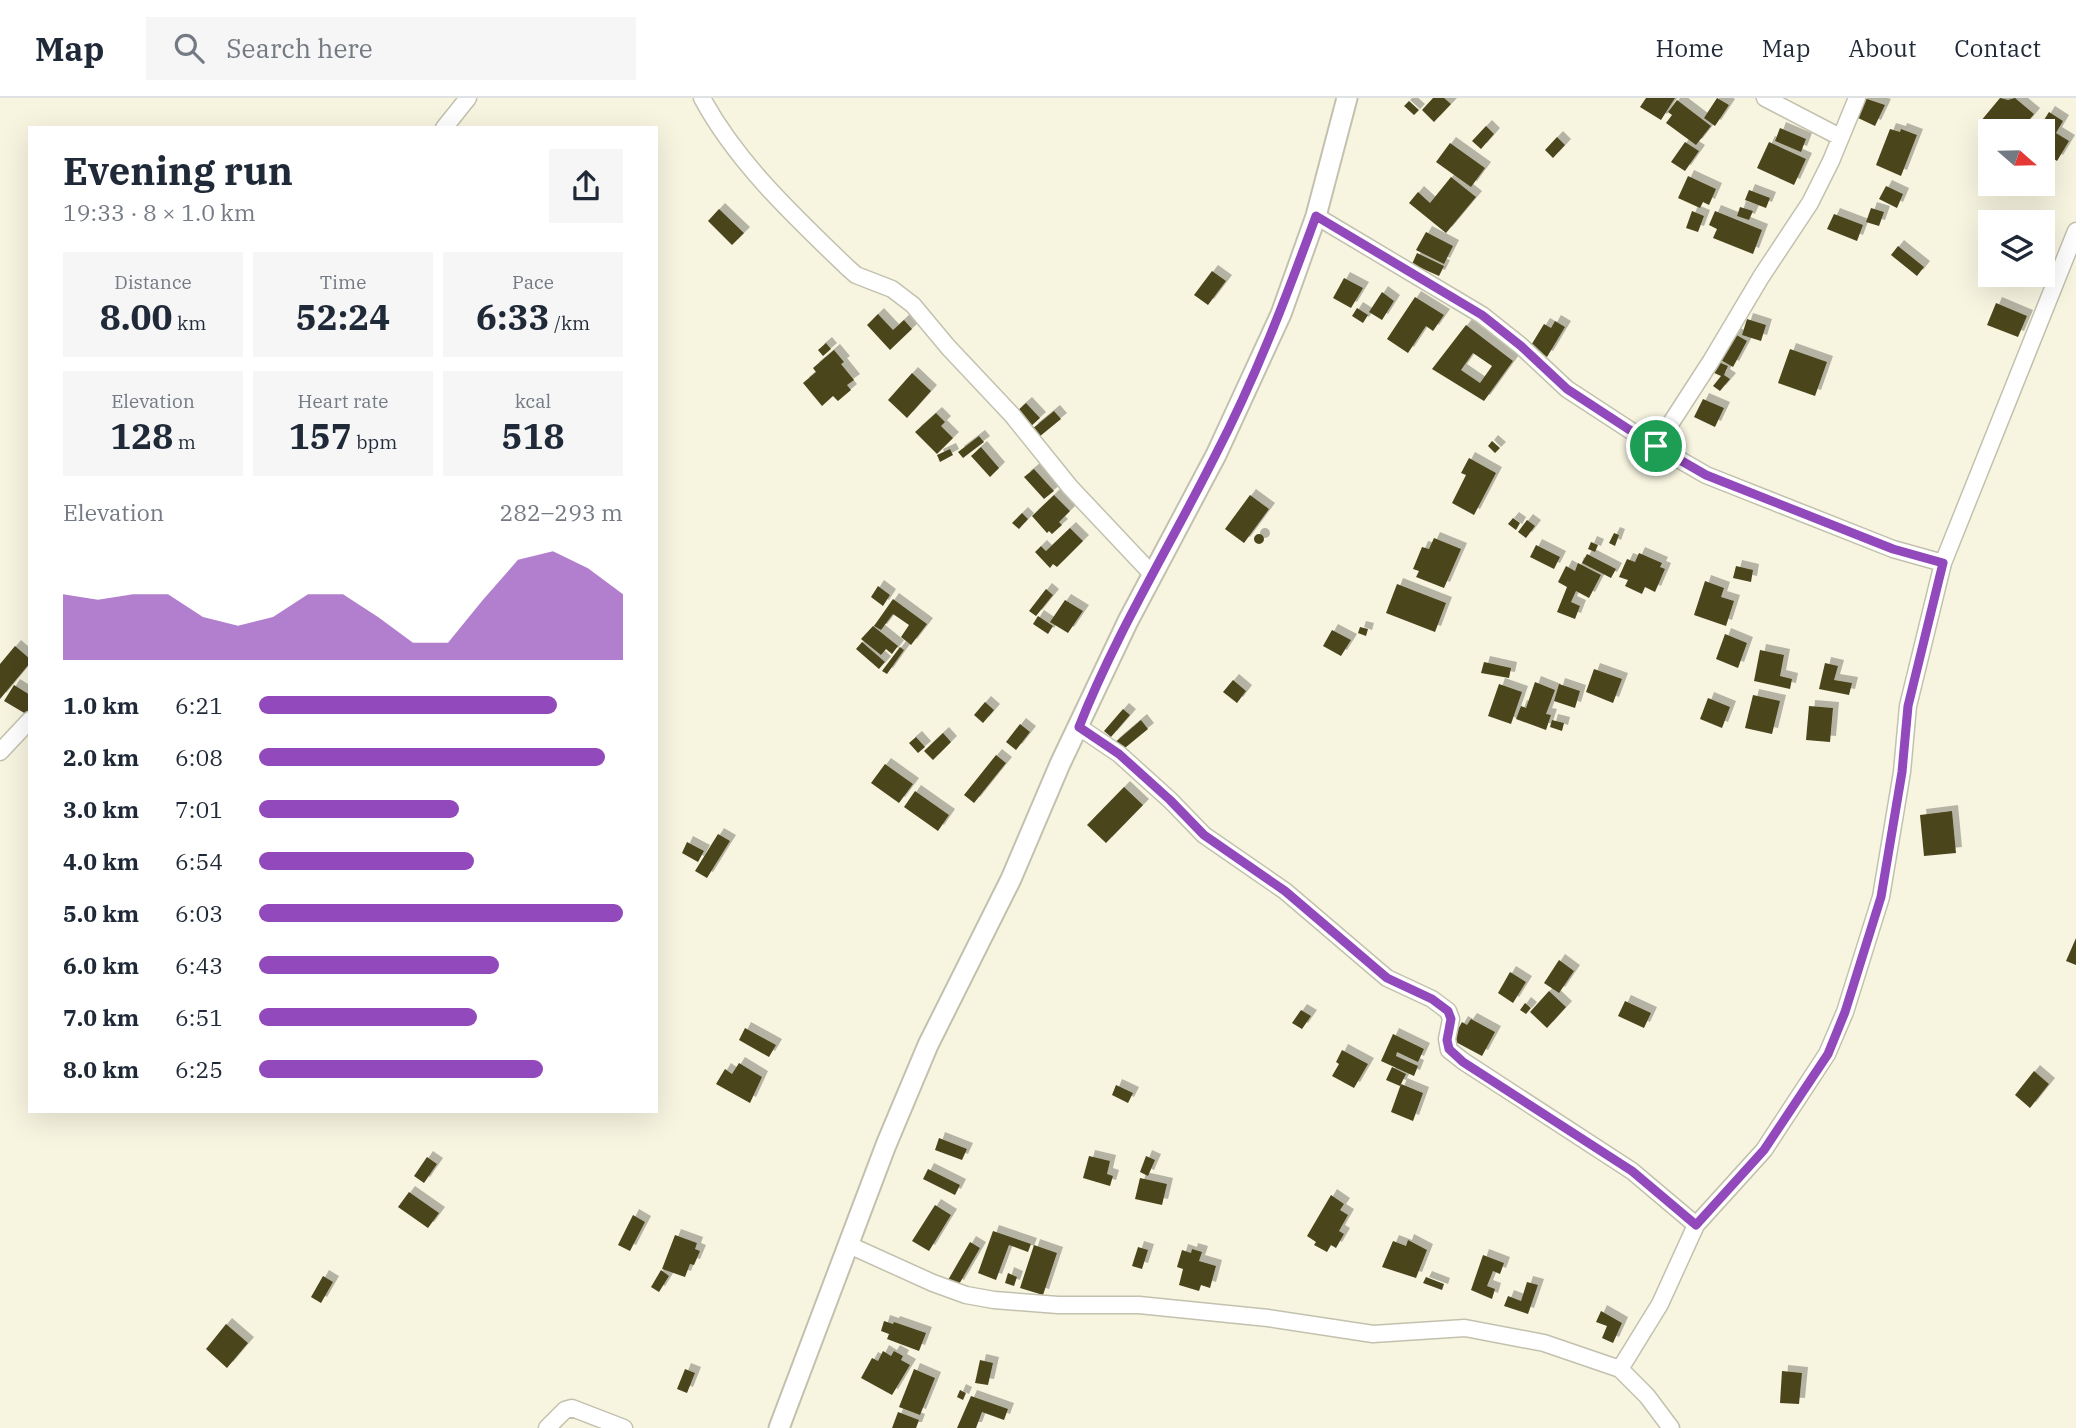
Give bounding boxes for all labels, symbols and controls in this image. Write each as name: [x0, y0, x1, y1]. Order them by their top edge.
search box: [146, 17, 636, 80]
text: Map: [35, 27, 104, 70]
icon: search: [170, 29, 208, 67]
text: Search here: [226, 31, 373, 65]
text: Home: [1656, 32, 1724, 64]
text: Map: [1762, 32, 1810, 64]
text: About: [1848, 32, 1916, 64]
text: Contact: [1954, 32, 2041, 64]
north arrow: [1978, 119, 2054, 196]
map controls: [1978, 119, 2055, 287]
text: Evening run: [63, 146, 293, 195]
button: share: [549, 149, 623, 223]
text: 19:33 · 8 × 1.0 km: [63, 197, 256, 227]
button: layers: [1978, 210, 2055, 287]
text: Distance: [114, 270, 192, 294]
text: Time: [320, 270, 366, 294]
text: Pace: [512, 270, 554, 294]
text: 8.00: [100, 294, 173, 340]
text: 52:24: [296, 294, 390, 340]
text: 6:33: [476, 294, 550, 340]
text: km: [173, 311, 206, 335]
text: /km: [550, 311, 590, 335]
text: Elevation: [111, 389, 195, 413]
text: Heart rate: [298, 389, 388, 413]
text: kcal: [515, 389, 551, 413]
text: 128: [110, 413, 173, 459]
text: 157: [289, 413, 352, 459]
text: 518: [501, 413, 565, 459]
pin: [1626, 416, 1686, 476]
icon: arrive: [1637, 427, 1675, 465]
text: m: [173, 430, 196, 454]
text: bpm: [352, 430, 397, 454]
text: Elevation: [63, 497, 164, 527]
text: 282–293 m: [499, 497, 623, 527]
text: 1.0 km: [63, 690, 139, 720]
text: 6:21: [175, 690, 223, 720]
text: 2.0 km: [63, 742, 139, 772]
text: 6:08: [175, 742, 223, 772]
text: 3.0 km: [63, 794, 139, 824]
text: 7:01: [175, 794, 223, 824]
text: 4.0 km: [63, 846, 139, 876]
text: 6:54: [175, 846, 223, 876]
text: 5.0 km: [63, 898, 139, 928]
text: 6:03: [175, 898, 223, 928]
text: 6.0 km: [63, 950, 139, 980]
text: 6:43: [175, 950, 223, 980]
text: 7.0 km: [63, 1002, 139, 1032]
text: 6:51: [175, 1002, 223, 1032]
text: 8.0 km: [63, 1054, 139, 1084]
text: 6:25: [175, 1054, 223, 1084]

